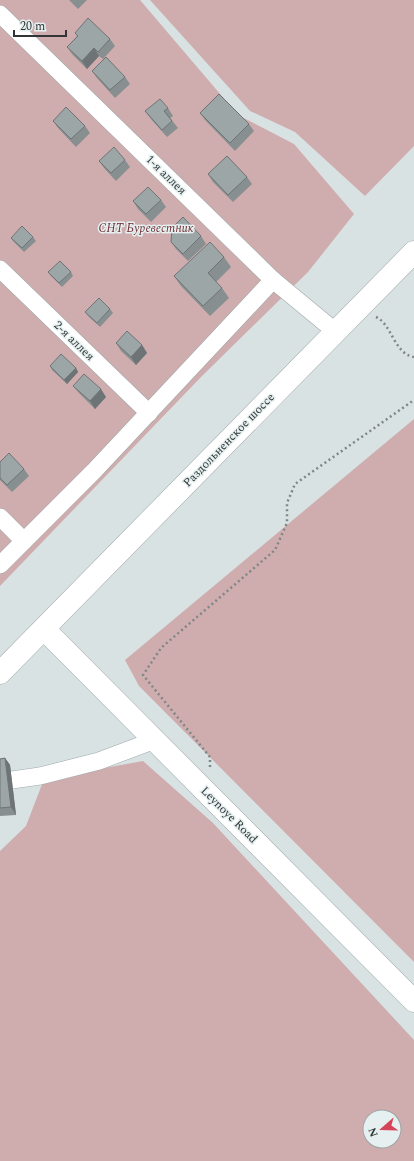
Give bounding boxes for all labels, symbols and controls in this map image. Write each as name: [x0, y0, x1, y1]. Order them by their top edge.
scale bar: [14, 12, 66, 38]
text: 20 m: [20, 17, 45, 36]
street label: 1-я аллея: [141, 150, 191, 200]
park label: СНТ Буревестник: [99, 219, 194, 238]
street label: 2-я аллея: [49, 316, 99, 366]
street label: Раздольненское шоссе: [179, 388, 279, 492]
street label: Leynoye Road: [196, 782, 262, 848]
north arrow: [362, 1109, 402, 1149]
text: N: [364, 1125, 383, 1139]

